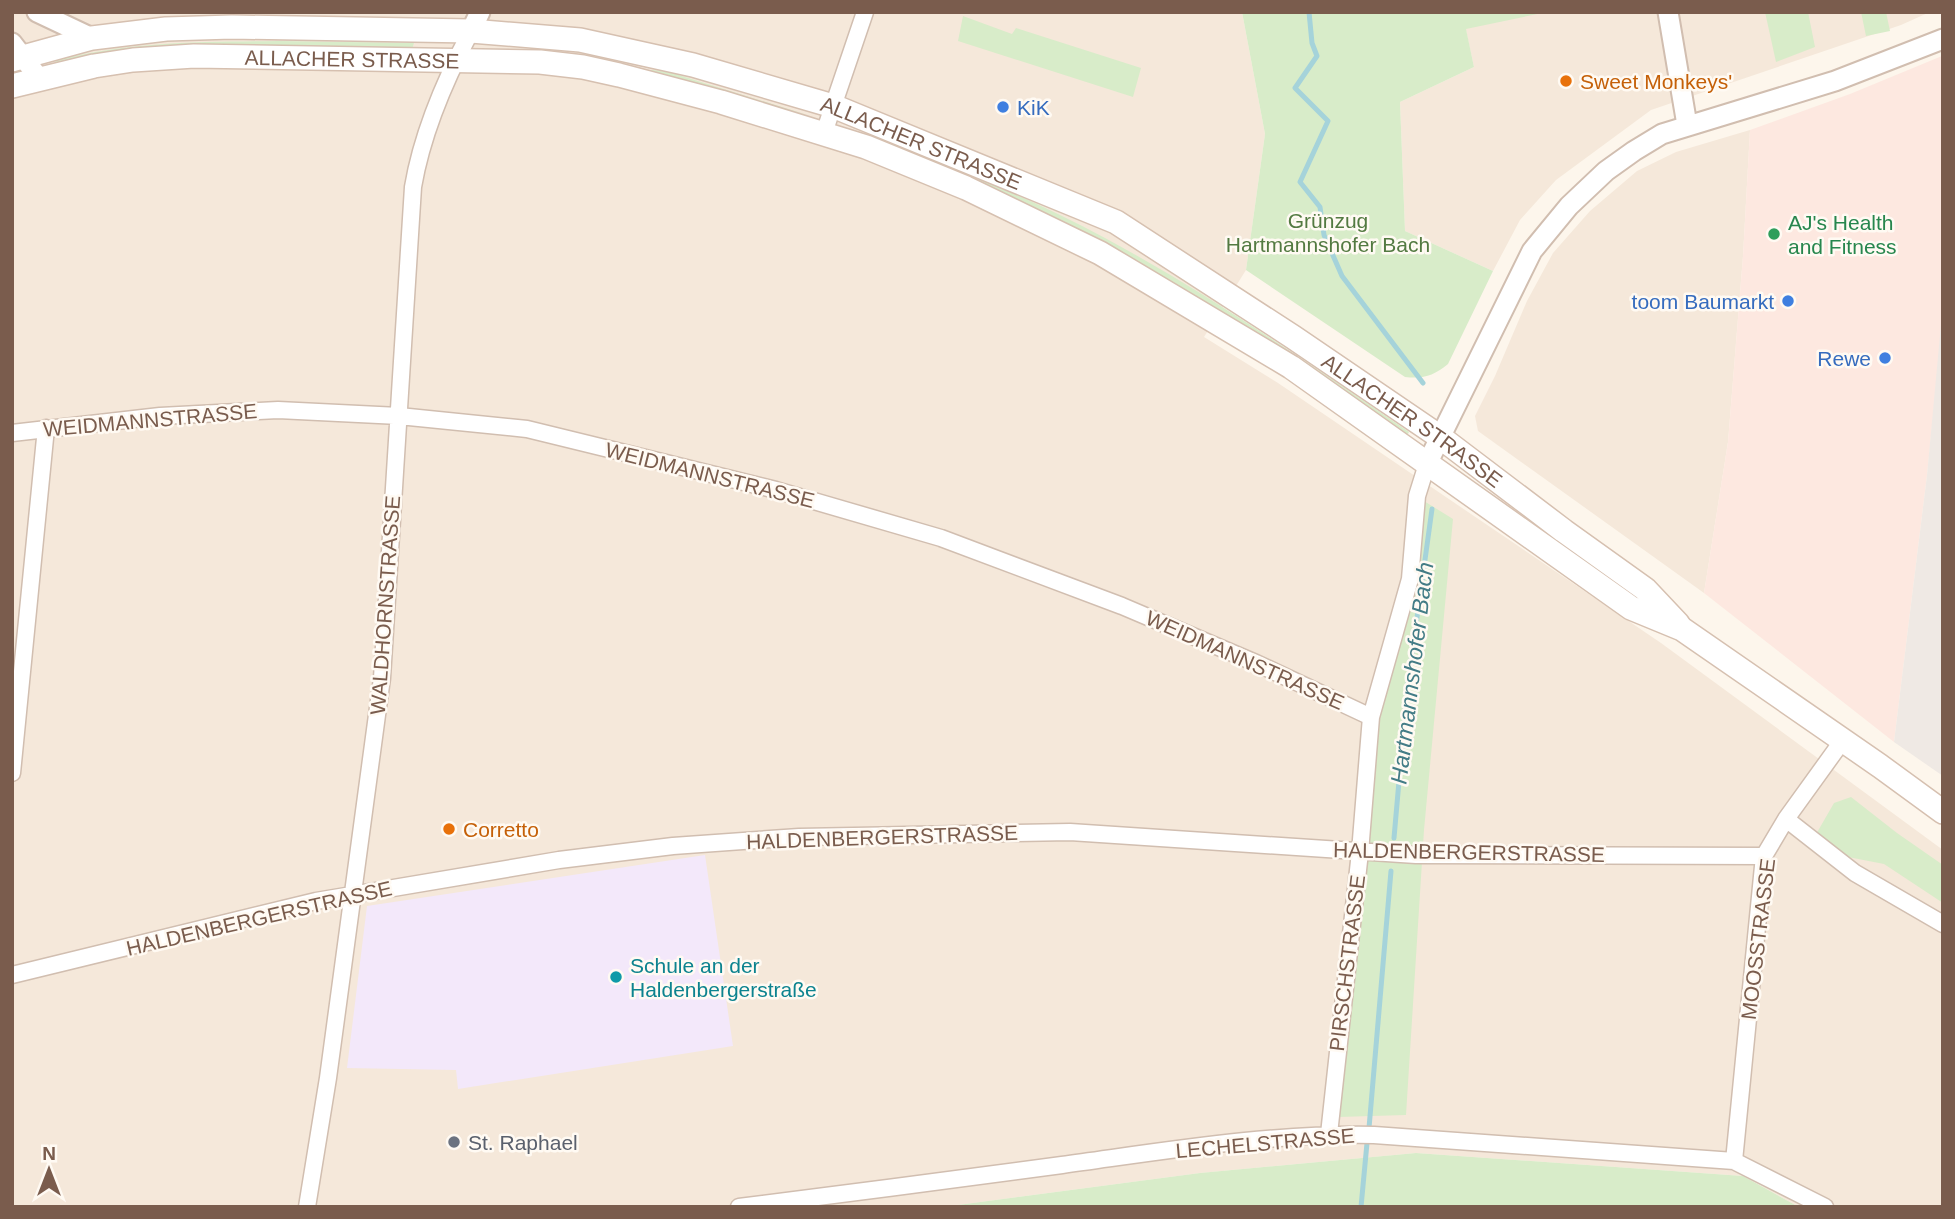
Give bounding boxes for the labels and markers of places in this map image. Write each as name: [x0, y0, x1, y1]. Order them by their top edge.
place label: Sweet Monkeys': [1580, 70, 1732, 93]
marker: Sweet Monkeys': [1558, 73, 1574, 89]
place label: KiK: [1017, 96, 1050, 119]
marker: KiK: [995, 99, 1011, 115]
place label: AJ's Health and Fitness: [1788, 211, 1897, 258]
marker: AJ's Health and Fitness: [1766, 226, 1782, 242]
place label: toom Baumarkt: [1632, 290, 1774, 313]
marker: toom Baumarkt: [1780, 293, 1796, 309]
place label: Rewe: [1817, 347, 1871, 370]
marker: Rewe: [1877, 350, 1893, 366]
place label: Corretto: [463, 818, 539, 841]
marker: Corretto: [441, 821, 457, 837]
place label: Schule an der Haldenbergerstraße: [630, 954, 817, 1001]
marker: Schule an der Haldenbergerstraße: [608, 969, 624, 985]
place label: St. Raphael: [468, 1131, 578, 1154]
marker: St. Raphael: [446, 1134, 462, 1150]

